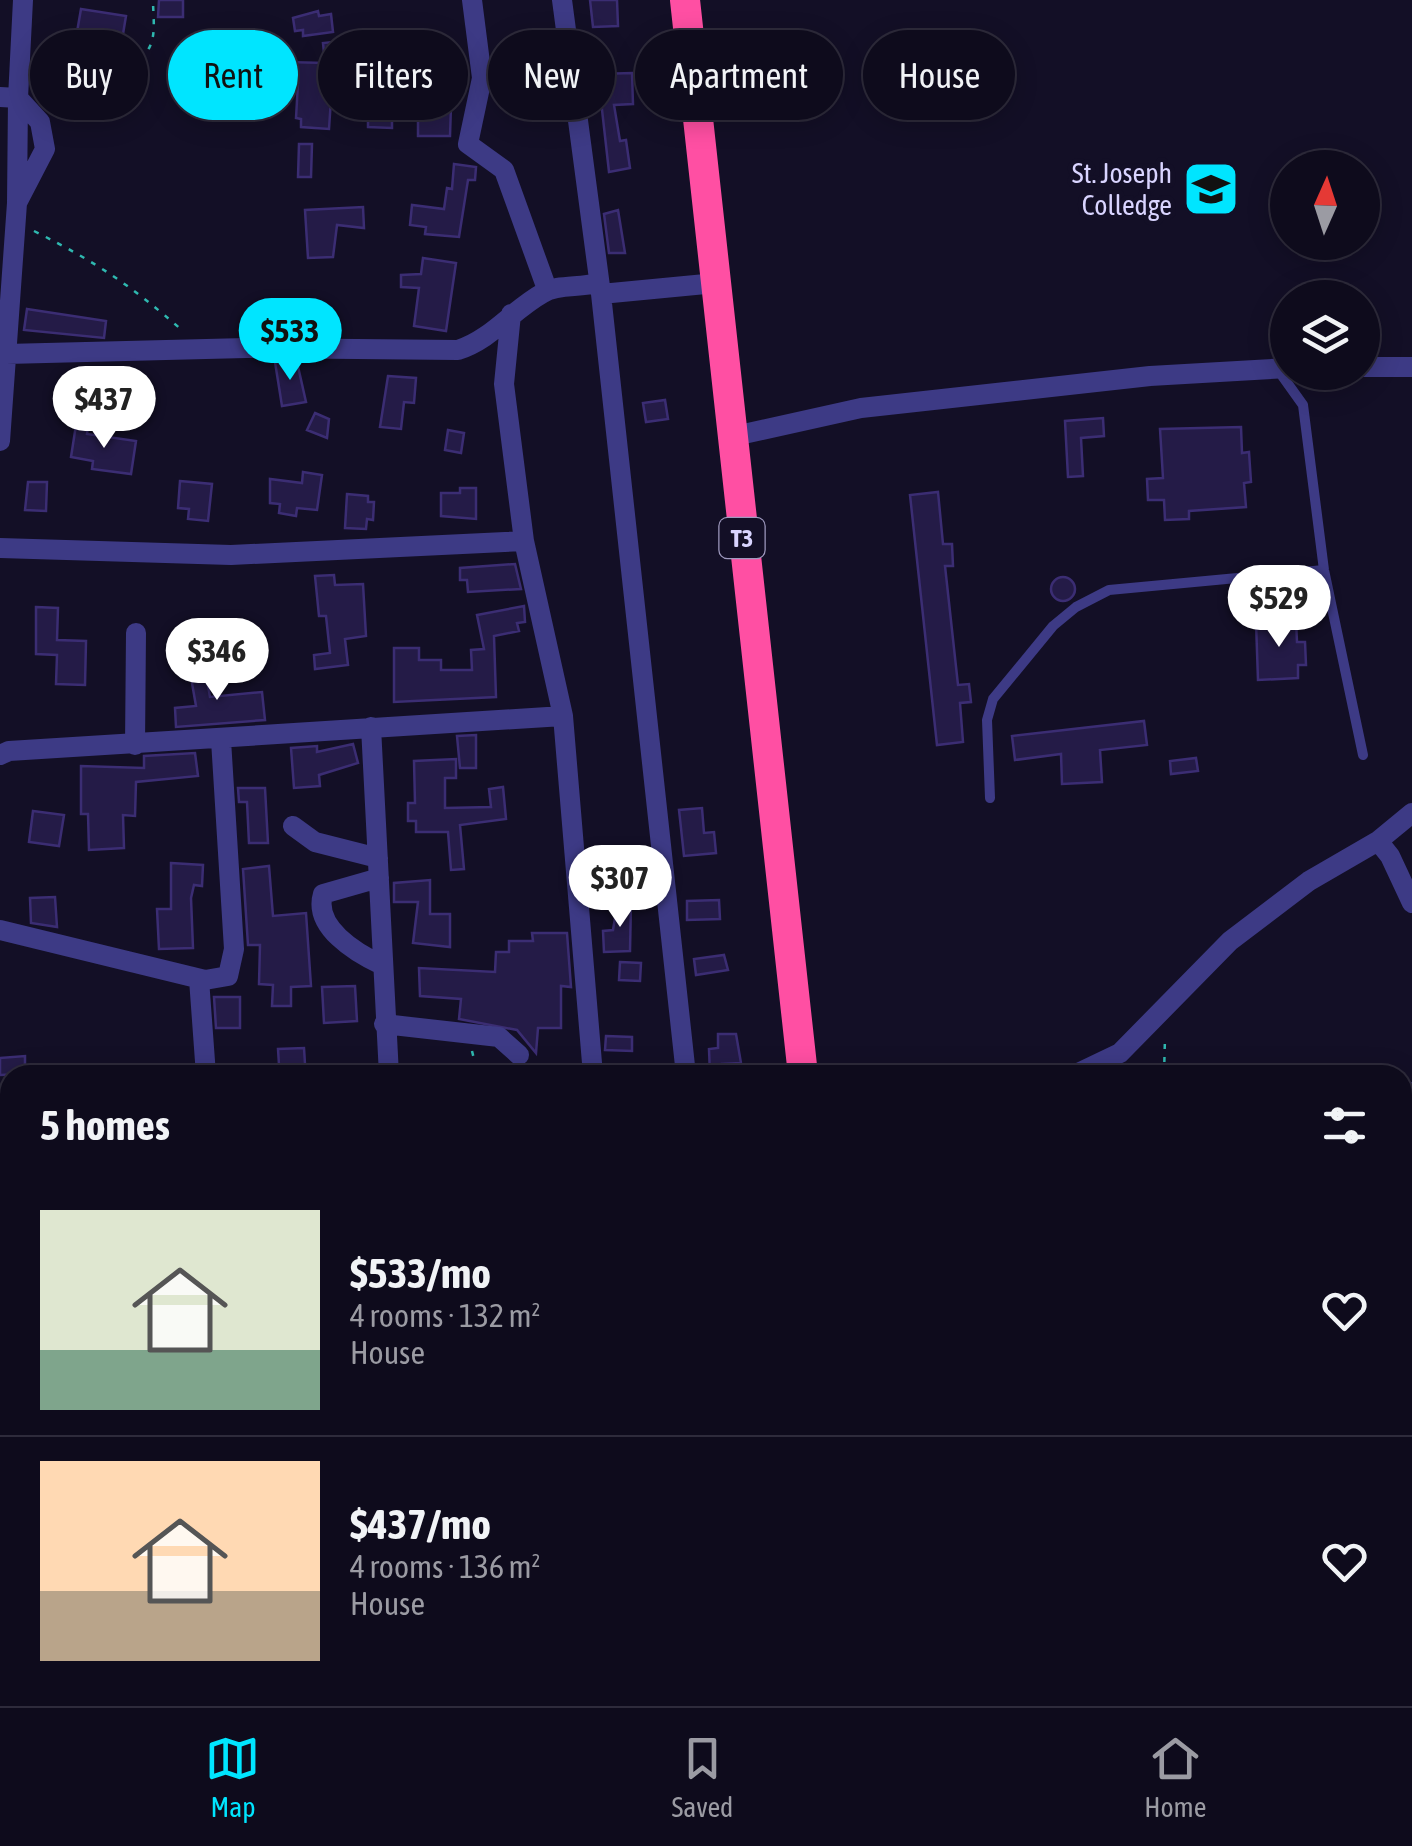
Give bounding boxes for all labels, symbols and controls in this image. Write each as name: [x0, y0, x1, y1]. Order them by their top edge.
chip: Buy: [30, 30, 148, 120]
chip: Rent: [168, 30, 298, 120]
chip: Filters: [318, 30, 468, 120]
chip: New: [488, 30, 615, 120]
chip: Apartment: [635, 30, 843, 120]
chip: House: [863, 30, 1015, 120]
north arrow: [1270, 150, 1380, 260]
map controls: [1270, 150, 1380, 390]
place label: St. Joseph Colledge: [1072, 157, 1172, 221]
school or university icon: St. Joseph Colledge: [1181, 159, 1241, 219]
button: layers: [1270, 280, 1380, 390]
pin: $533: [231, 298, 349, 383]
text: $533: [261, 312, 319, 349]
pin: $437: [45, 366, 163, 451]
text: $437: [75, 380, 133, 417]
road number: T3: [720, 518, 764, 558]
pin: $529: [1220, 565, 1338, 650]
text: $529: [1250, 579, 1308, 616]
pin: $346: [158, 618, 276, 703]
text: $346: [188, 632, 246, 669]
pin: $307: [561, 845, 679, 930]
text: $307: [591, 859, 649, 896]
icon: filters: [1317, 1098, 1372, 1153]
text: 5 homes: [40, 1101, 170, 1149]
text: $533/mo: [350, 1249, 491, 1297]
icon: home: [120, 1250, 240, 1370]
icon: heart: [1317, 1283, 1372, 1338]
text: 4 rooms · 132 m²: [350, 1297, 540, 1334]
text: House: [350, 1334, 425, 1371]
text: $437/mo: [350, 1500, 491, 1548]
icon: home: [120, 1501, 240, 1621]
icon: heart: [1317, 1534, 1372, 1589]
text: 4 rooms · 136 m²: [350, 1548, 540, 1585]
text: House: [350, 1585, 425, 1622]
tab: Map: [205, 1731, 260, 1823]
tab: Saved: [671, 1731, 733, 1823]
tab: Home: [1144, 1731, 1207, 1823]

